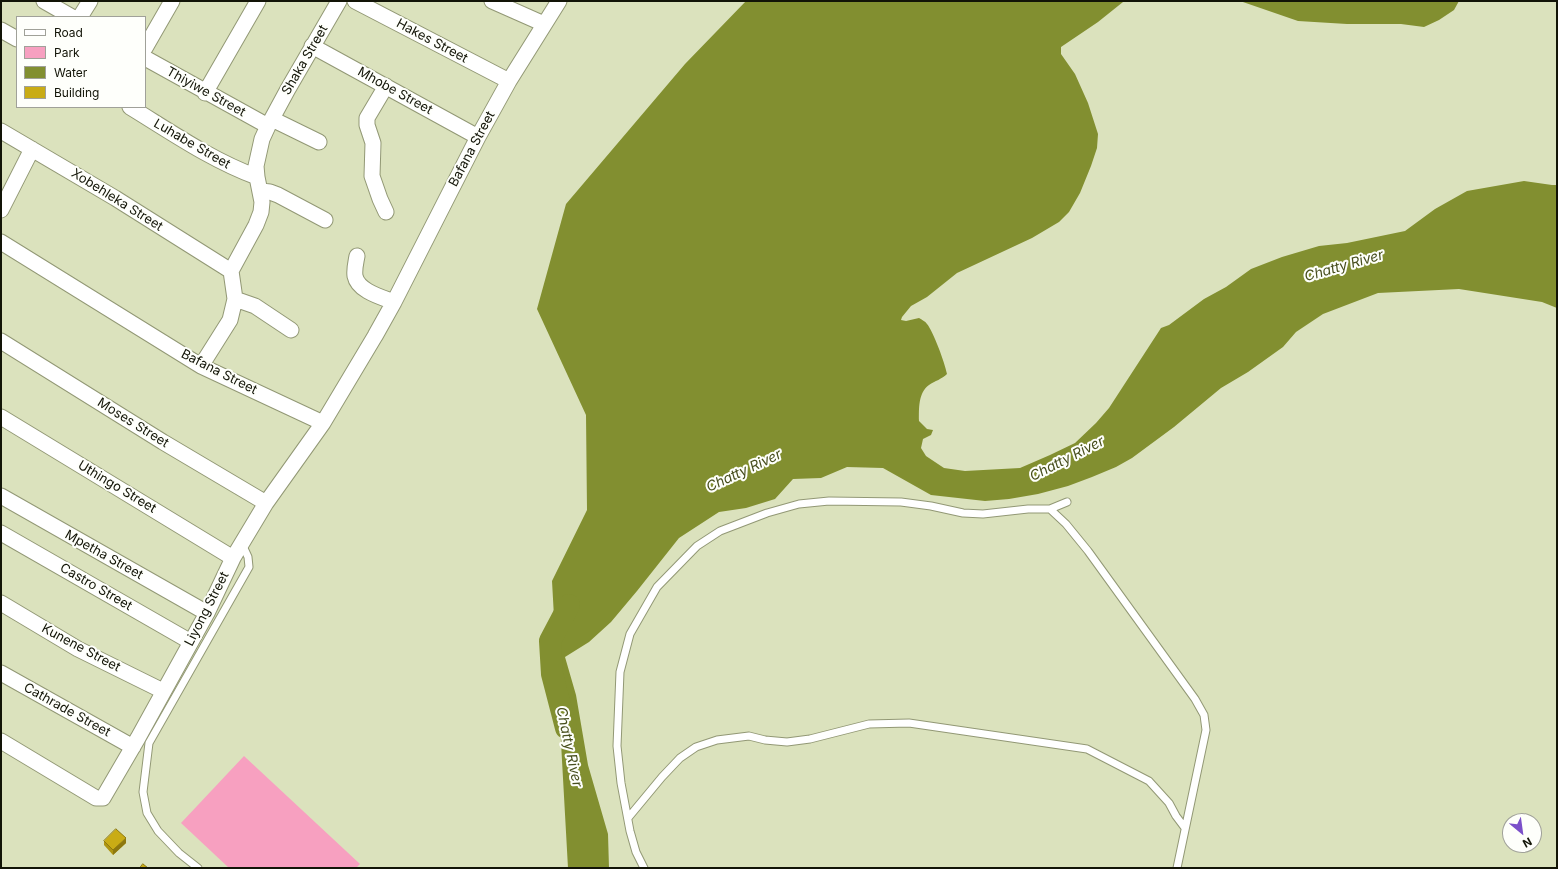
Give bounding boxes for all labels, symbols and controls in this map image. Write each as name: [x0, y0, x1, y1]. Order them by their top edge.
legend: [16, 16, 146, 108]
street label: Hakes Street: [394, 16, 470, 66]
street label: Shaka Street: [279, 22, 331, 98]
text: Road: [54, 25, 83, 40]
text: Park: [54, 45, 80, 60]
street label: Thiyiwe Street: [164, 64, 248, 120]
street label: Mhobe Street: [355, 64, 435, 118]
text: Water: [54, 65, 87, 80]
text: Building: [54, 85, 99, 100]
street label: Bafana Street: [446, 109, 498, 189]
street label: Luhabe Street: [151, 116, 233, 172]
street label: Xobehleka Street: [68, 166, 166, 234]
water label: Chatty River: [1303, 247, 1385, 285]
street label: Bafana Street: [178, 346, 260, 398]
street label: Moses Street: [94, 395, 172, 451]
water label: Chatty River: [1027, 433, 1107, 485]
water label: Chatty River: [704, 446, 784, 496]
street label: Uthingo Street: [75, 458, 159, 516]
street label: Mpetha Street: [62, 527, 146, 583]
street label: Castro Street: [57, 560, 135, 614]
street label: Liyong Street: [182, 569, 232, 649]
street label: Kunene Street: [39, 621, 123, 675]
street label: Cathrade Street: [21, 680, 113, 740]
water label: Chatty River: [552, 705, 586, 789]
north arrow: [1502, 813, 1542, 853]
text: N: [1520, 834, 1534, 851]

